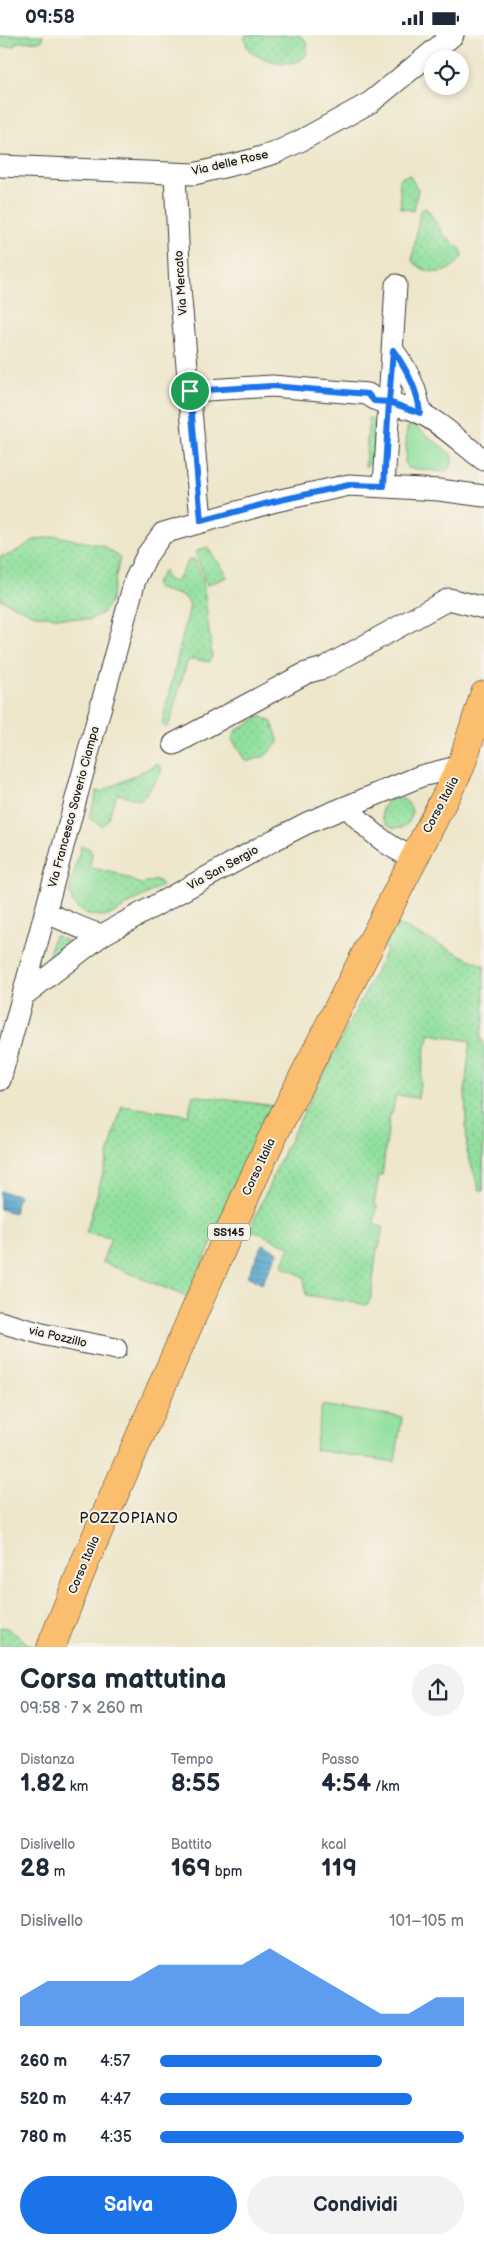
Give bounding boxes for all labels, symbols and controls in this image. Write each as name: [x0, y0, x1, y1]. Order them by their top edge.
text: 09:58: [25, 6, 75, 29]
map controls: [424, 50, 469, 95]
button: locate: [424, 50, 469, 95]
street label: Via delle Rose: [190, 147, 270, 179]
street label: Via Mercato: [171, 250, 191, 316]
pin: [169, 370, 211, 412]
icon: arrive: [176, 377, 204, 405]
street label: Via Francesco Saverio Ciampa: [45, 724, 103, 889]
street label: Corso Italia: [420, 774, 462, 836]
street label: Via San Sergio: [185, 842, 261, 894]
street label: Corso Italia: [239, 1136, 279, 1198]
road number: SS145: [208, 1223, 250, 1241]
street label: via Pozzillo: [27, 1323, 88, 1351]
district label: POZZOPIANO: [79, 1510, 179, 1527]
street label: Corso Italia: [65, 1533, 103, 1596]
text: Corsa mattutina: [20, 1663, 227, 1696]
button: share: [412, 1664, 464, 1716]
text: 09:58 · 7 × 260 m: [20, 1699, 143, 1718]
text: Distanza: [20, 1751, 75, 1768]
text: Tempo: [171, 1751, 214, 1768]
text: Passo: [321, 1751, 359, 1768]
text: 1.82: [20, 1768, 66, 1799]
text: 8:55: [171, 1768, 221, 1799]
text: 4:54: [321, 1768, 371, 1799]
text: km: [66, 1778, 88, 1795]
text: /km: [371, 1778, 400, 1795]
text: Dislivello: [20, 1836, 75, 1853]
text: Battito: [171, 1836, 212, 1853]
text: kcal: [321, 1836, 346, 1853]
text: 28: [20, 1853, 50, 1884]
text: 169: [171, 1853, 211, 1884]
text: 119: [321, 1853, 357, 1884]
text: m: [50, 1863, 65, 1880]
text: bpm: [211, 1863, 242, 1880]
text: Dislivello: [20, 1912, 83, 1931]
text: 101–105 m: [389, 1912, 464, 1931]
text: 260 m: [20, 2052, 67, 2071]
text: 4:57: [100, 2052, 130, 2071]
text: 520 m: [20, 2090, 66, 2109]
text: 4:47: [100, 2090, 131, 2109]
text: 780 m: [20, 2128, 66, 2147]
text: 4:35: [100, 2128, 132, 2147]
button: Salva: [20, 2176, 237, 2234]
button: Condividi: [247, 2176, 464, 2234]

